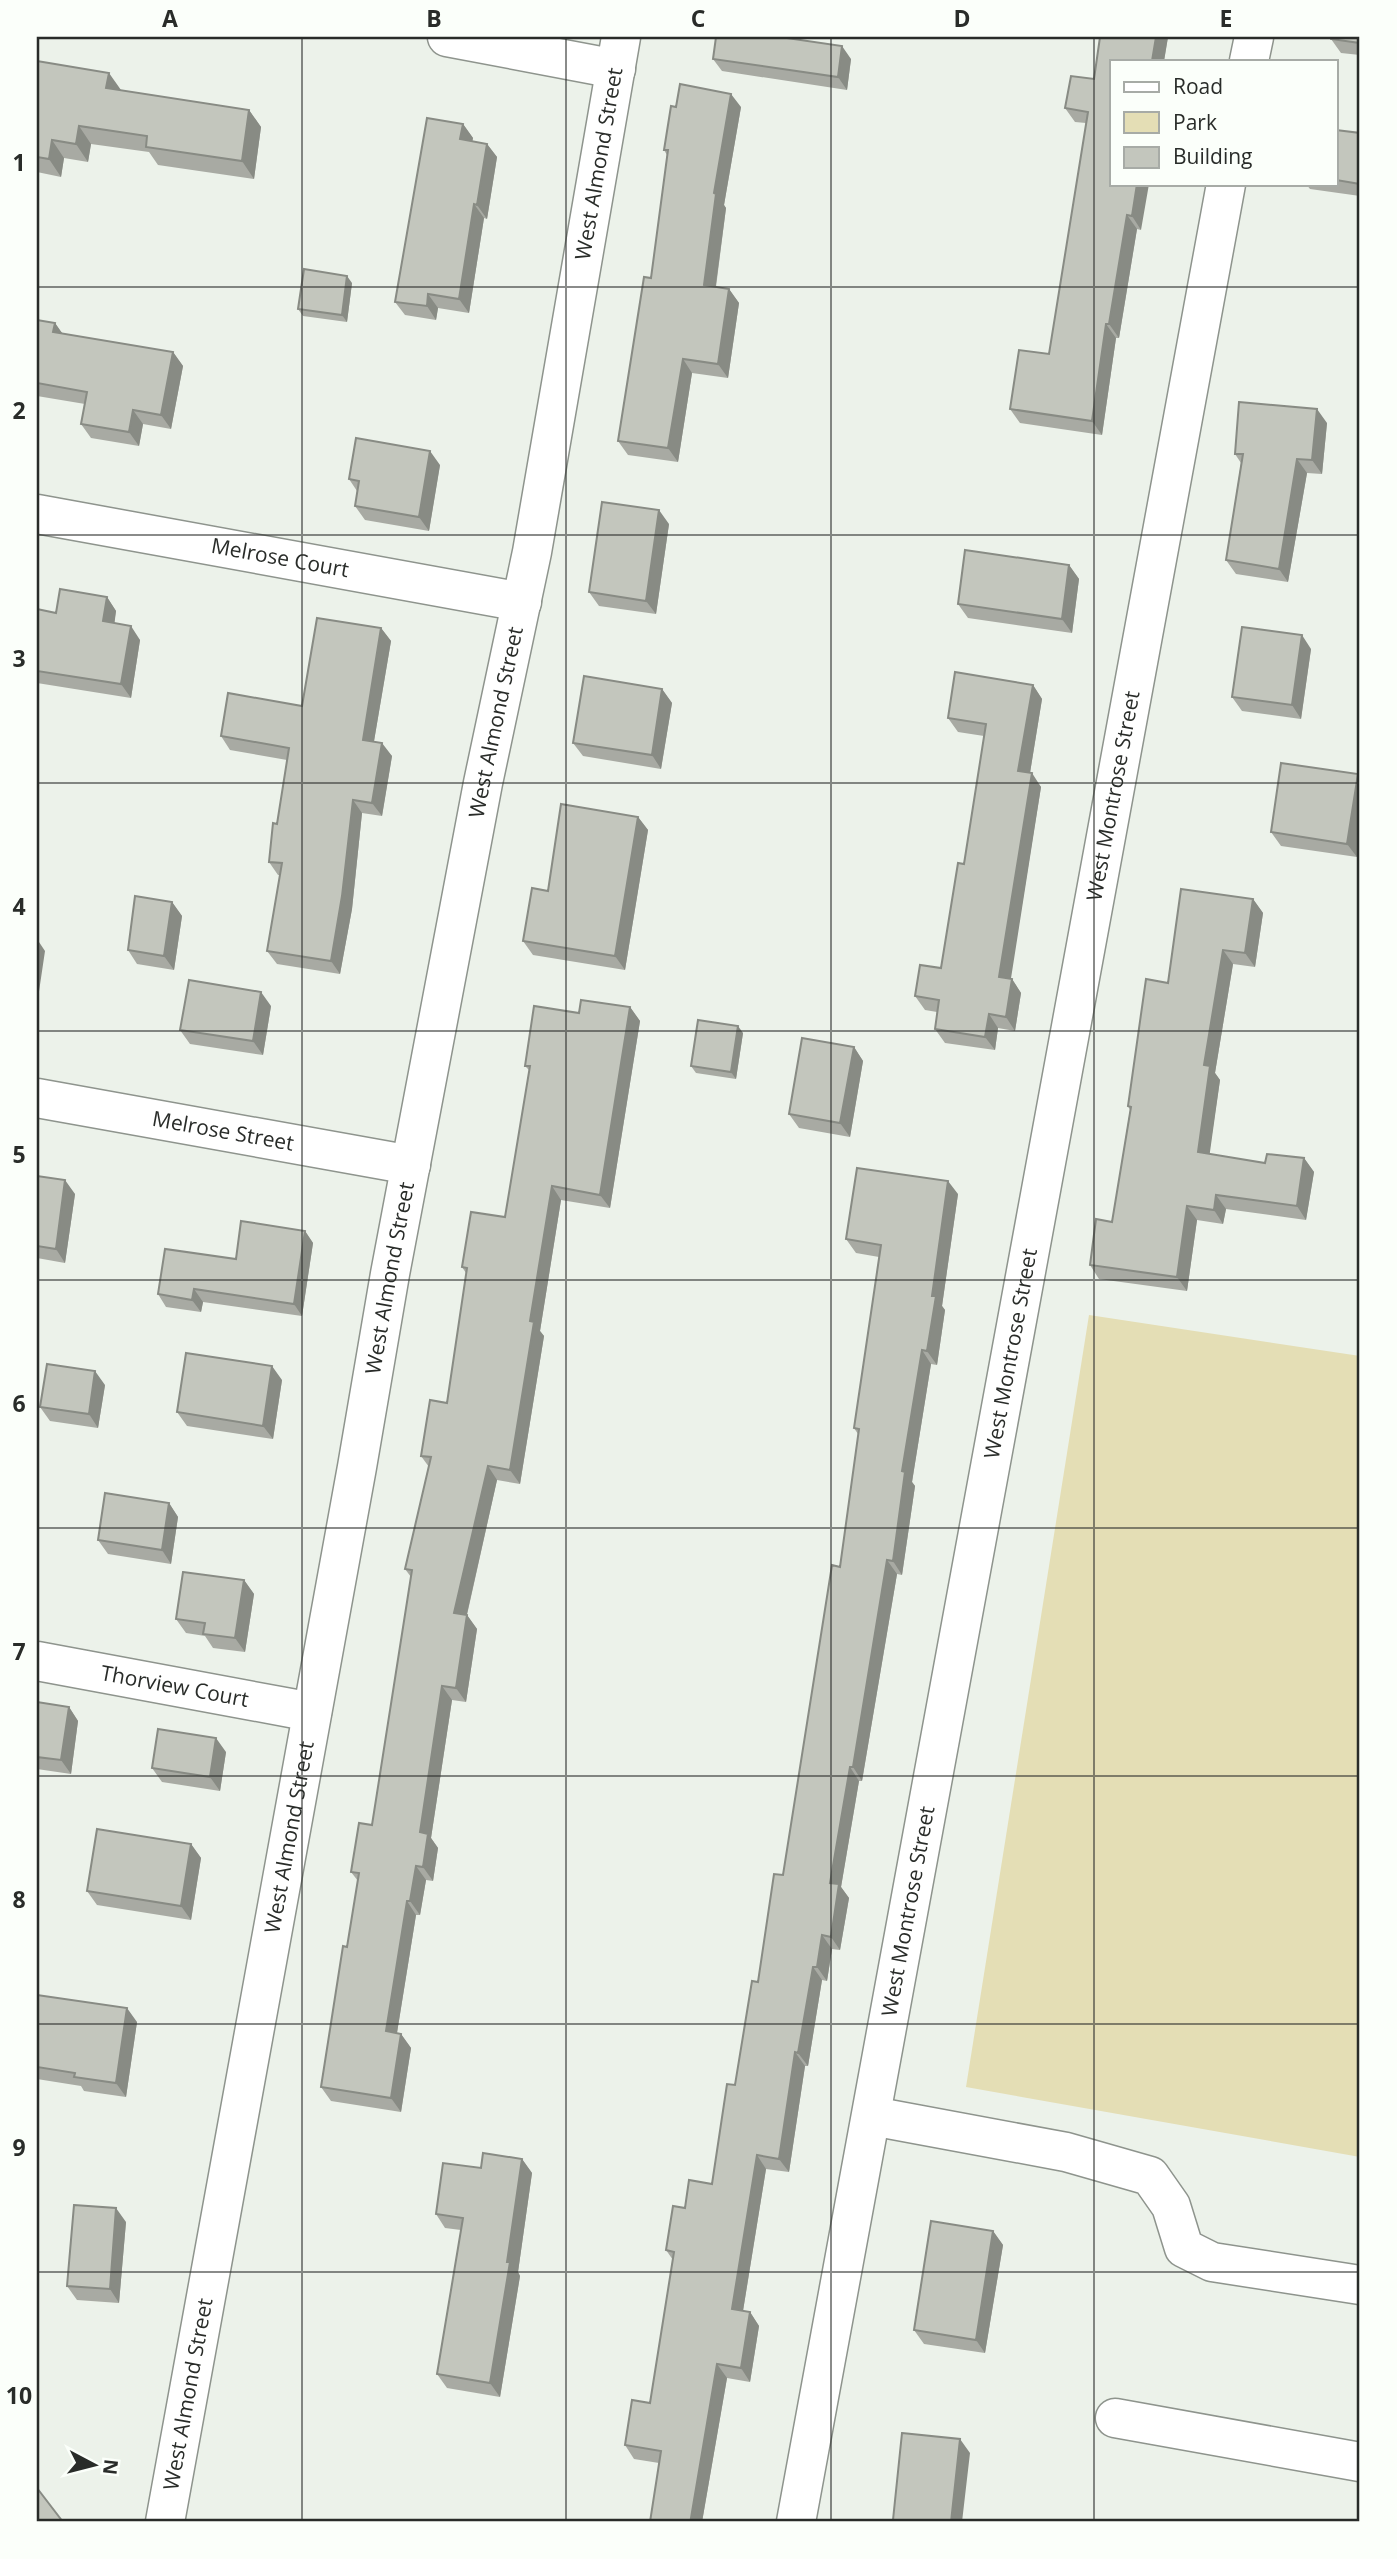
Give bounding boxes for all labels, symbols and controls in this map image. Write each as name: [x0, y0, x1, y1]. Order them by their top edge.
text: A: [162, 2, 178, 34]
text: B: [426, 2, 442, 34]
text: C: [691, 2, 705, 34]
text: D: [953, 2, 971, 34]
text: E: [1220, 2, 1232, 34]
legend: [1110, 60, 1338, 186]
street label: West Almond Street: [568, 65, 628, 262]
text: Road: [1173, 72, 1223, 100]
text: Park: [1173, 108, 1217, 136]
text: Building: [1173, 142, 1252, 170]
text: 1: [12, 146, 26, 178]
text: 2: [12, 394, 26, 426]
street label: Melrose Court: [209, 531, 351, 583]
street label: West Almond Street: [462, 624, 529, 820]
text: 3: [12, 642, 26, 674]
street label: West Montrose Street: [1079, 688, 1146, 903]
text: 4: [12, 890, 26, 922]
street label: Melrose Street: [150, 1104, 296, 1157]
text: 5: [12, 1138, 26, 1170]
street label: West Almond Street: [358, 1180, 420, 1376]
street label: West Montrose Street: [977, 1246, 1043, 1461]
text: 6: [12, 1387, 26, 1419]
text: 7: [12, 1635, 26, 1667]
street label: Thorview Court: [99, 1658, 251, 1713]
street label: West Almond Street: [257, 1739, 320, 1935]
street label: West Montrose Street: [874, 1804, 940, 2018]
text: 8: [12, 1883, 26, 1915]
text: 9: [12, 2131, 26, 2163]
street label: West Almond Street: [156, 2296, 219, 2492]
text: 10: [6, 2379, 32, 2411]
north arrow: [60, 2430, 130, 2500]
text: N: [97, 2458, 125, 2476]

